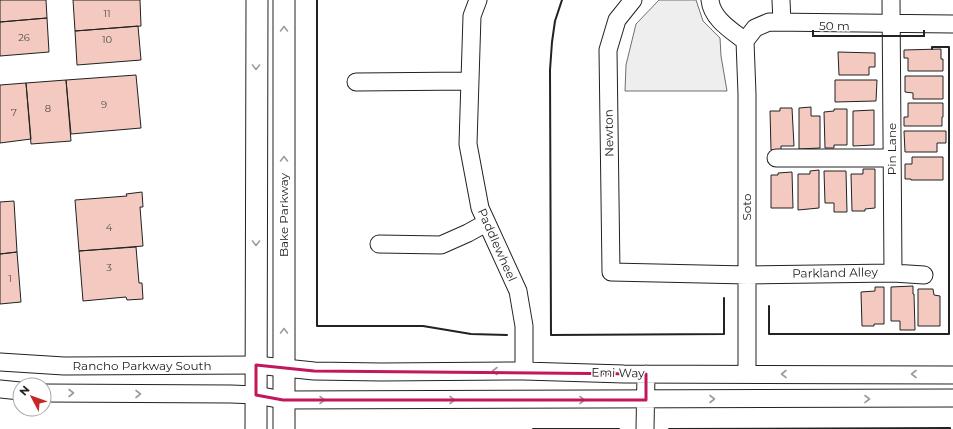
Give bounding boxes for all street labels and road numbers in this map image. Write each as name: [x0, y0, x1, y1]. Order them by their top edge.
street label: Newton: [601, 109, 616, 157]
street label: Pin Lane: [884, 123, 899, 175]
street label: Bake Parkway: [276, 172, 291, 257]
street label: Soto: [739, 193, 754, 221]
street label: Paddlewheel: [475, 206, 520, 284]
street label: Parkland Alley: [792, 264, 879, 281]
street label: Rancho Parkway South: [72, 358, 212, 373]
street label: Emi Way: [591, 365, 645, 380]

